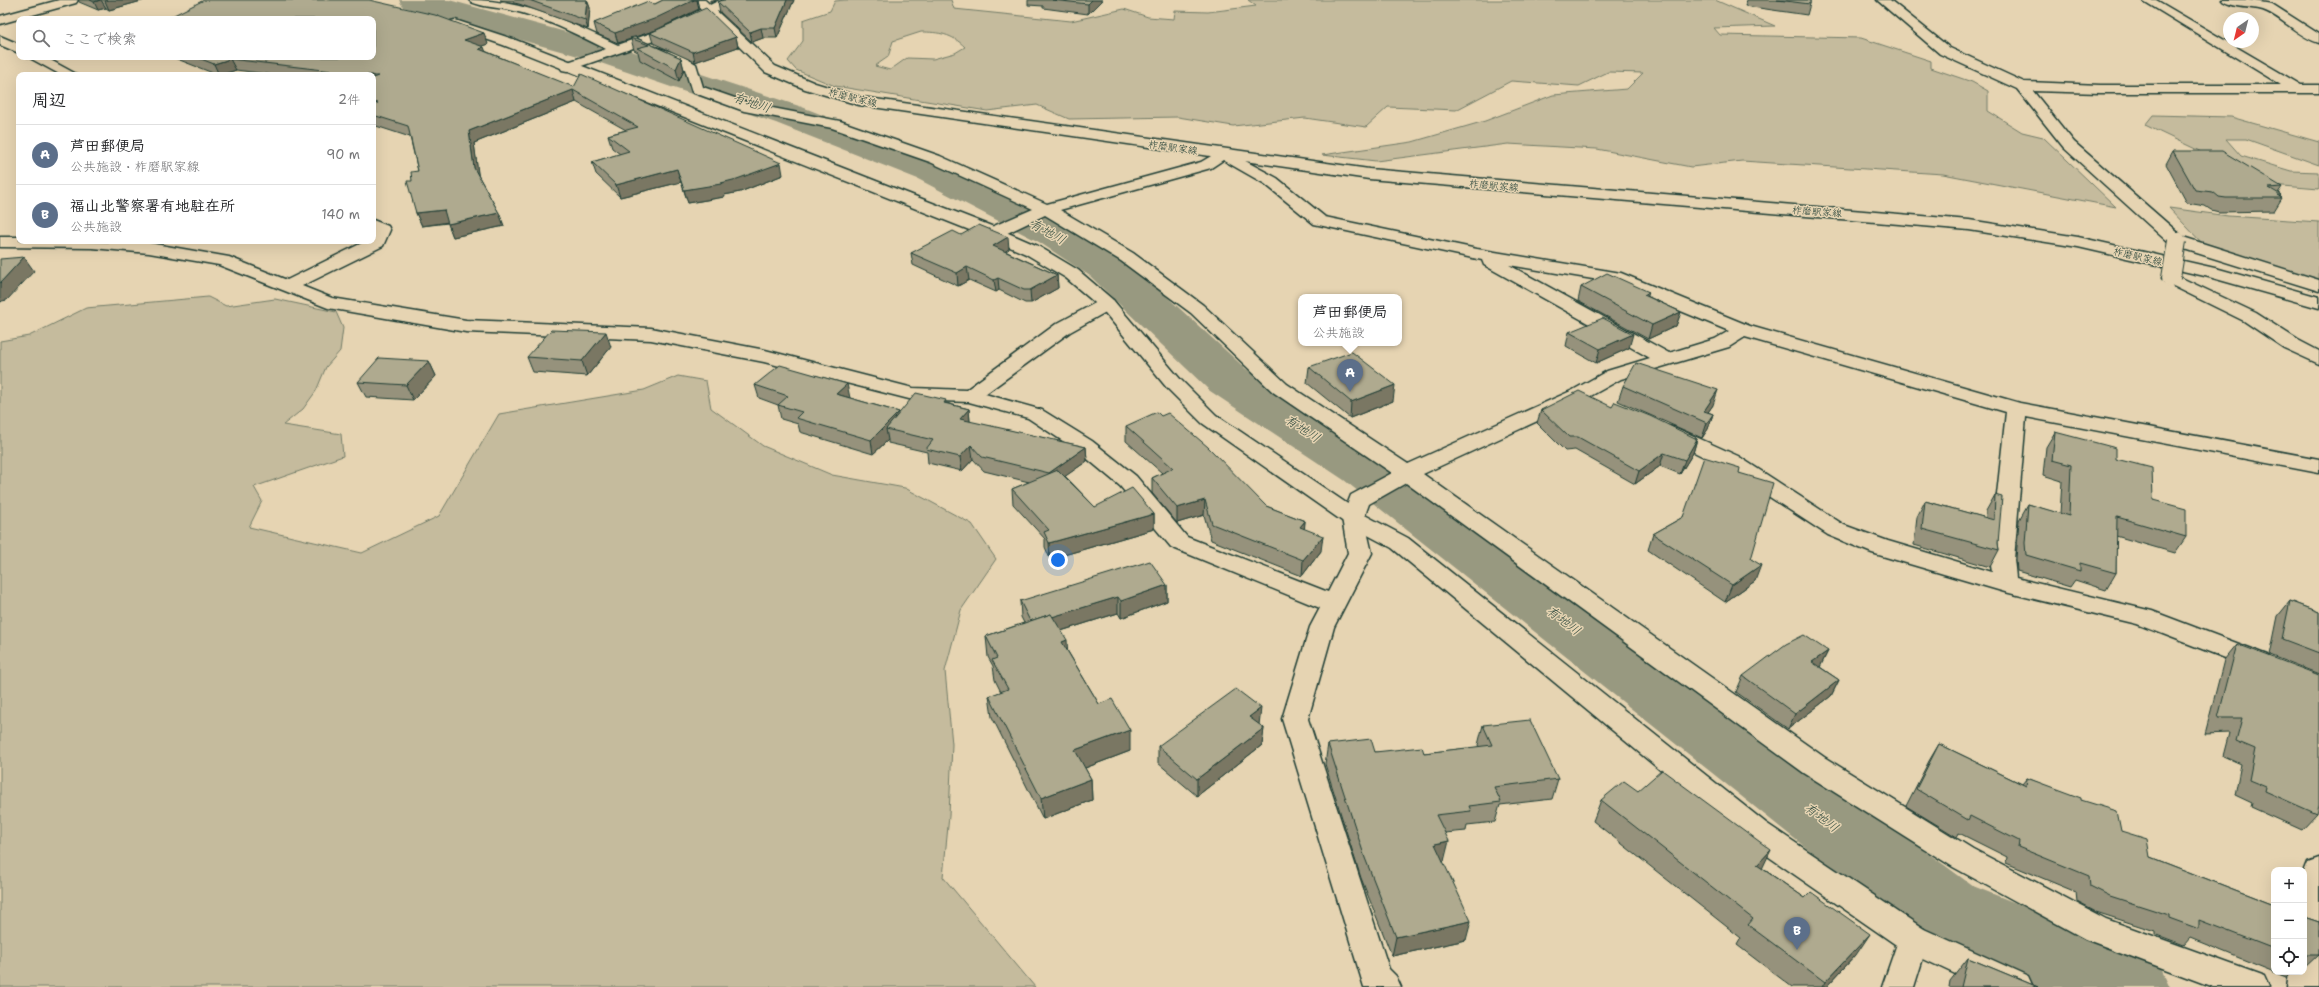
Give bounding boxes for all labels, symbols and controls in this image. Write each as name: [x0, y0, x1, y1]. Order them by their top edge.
north arrow: [2223, 12, 2259, 48]
search box: [16, 16, 376, 60]
icon: search: [30, 27, 52, 49]
text: ここで検索: [62, 29, 137, 49]
street label: 柞磨駅家線: [827, 85, 879, 110]
water label: 有地川: [731, 88, 773, 117]
text: 周辺: [32, 89, 66, 111]
text: 2件: [338, 91, 360, 108]
text: 芦田郵便局: [70, 136, 145, 156]
street label: 柞磨駅家線: [1147, 138, 1199, 157]
text: A: [40, 146, 50, 163]
text: 90 m: [326, 146, 360, 163]
text: 公共施設 · 柞磨駅家線: [70, 158, 200, 175]
street label: 柞磨駅家線: [1468, 177, 1519, 194]
text: 福山北警察署有地駐在所: [70, 196, 235, 216]
street label: 柞磨駅家線: [1792, 203, 1842, 220]
text: B: [41, 206, 49, 223]
text: 140 m: [321, 206, 360, 223]
water label: 有地川: [1027, 215, 1069, 248]
text: 公共施設: [70, 218, 122, 235]
street label: 柞磨駅家線: [2112, 245, 2164, 268]
popup: [1298, 294, 1402, 346]
text: 芦田郵便局: [1312, 302, 1388, 322]
text: 公共施設: [1312, 324, 1365, 341]
pin: A: [1337, 359, 1363, 392]
water label: 有地川: [1282, 411, 1324, 446]
your location: [1048, 550, 1068, 570]
water label: 有地川: [1543, 602, 1584, 639]
water label: 有地川: [1801, 799, 1842, 836]
map controls: [2271, 867, 2307, 975]
button: +: [2271, 867, 2307, 903]
button: −: [2271, 903, 2307, 939]
pin: B: [1784, 917, 1810, 950]
button: locate: [2271, 939, 2307, 975]

